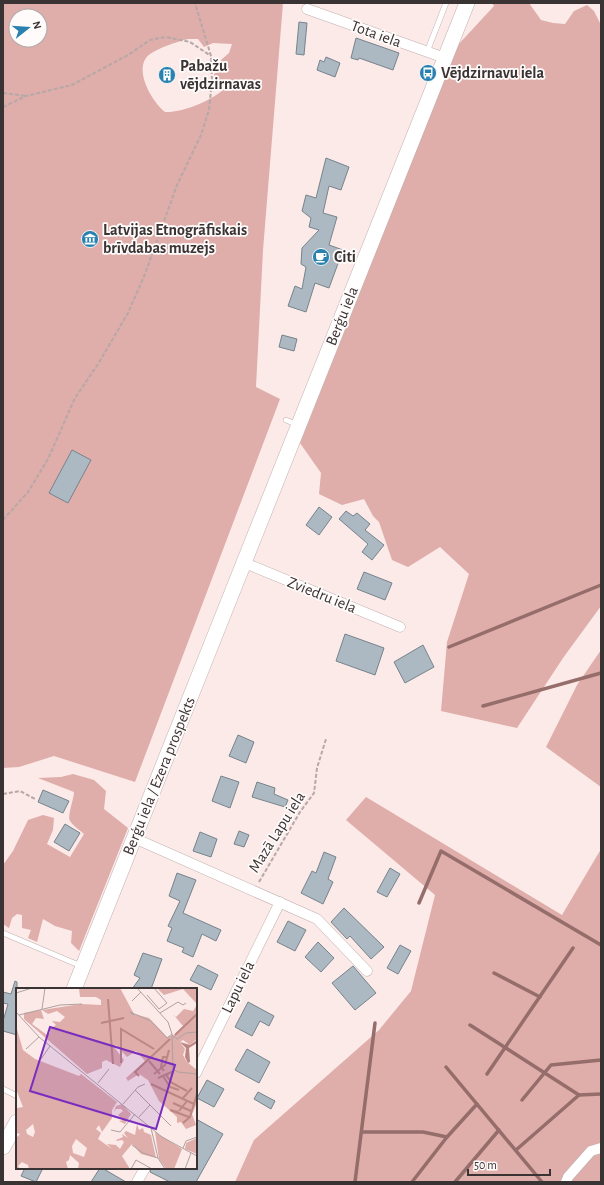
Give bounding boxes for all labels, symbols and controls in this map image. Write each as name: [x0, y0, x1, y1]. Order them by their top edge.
north arrow: [8, 8, 48, 48]
street label: Tota iela: [349, 18, 403, 50]
text: N: [31, 20, 43, 30]
place label: Pabažu vējdzirnavas: [180, 58, 261, 93]
bus stop icon: Vējdzirnavu iela: [418, 63, 438, 83]
building icon: Pabažu vējdzirnavas: [157, 65, 177, 85]
place label: Vējdzirnavu iela: [441, 65, 545, 82]
place label: Latvijas Etnogrāfiskais brīvdabas muzejs: [103, 222, 247, 257]
museum icon: Latvijas Etnogrāfiskais brīvdabas muzejs: [80, 229, 100, 249]
cafe icon: Citi: [311, 247, 331, 267]
place label: Citi: [334, 249, 356, 265]
street label: Berģu iela: [323, 284, 361, 348]
street label: Zviedru iela: [285, 574, 359, 616]
street label: Berģu iela / Ezera prospekts: [120, 695, 198, 857]
street label: Mazā Lapu iela: [246, 789, 308, 875]
street label: Lapu iela: [219, 959, 257, 1015]
inset map: [16, 988, 197, 1169]
scale bar: [468, 1151, 550, 1177]
text: 50 m: [474, 1159, 497, 1171]

